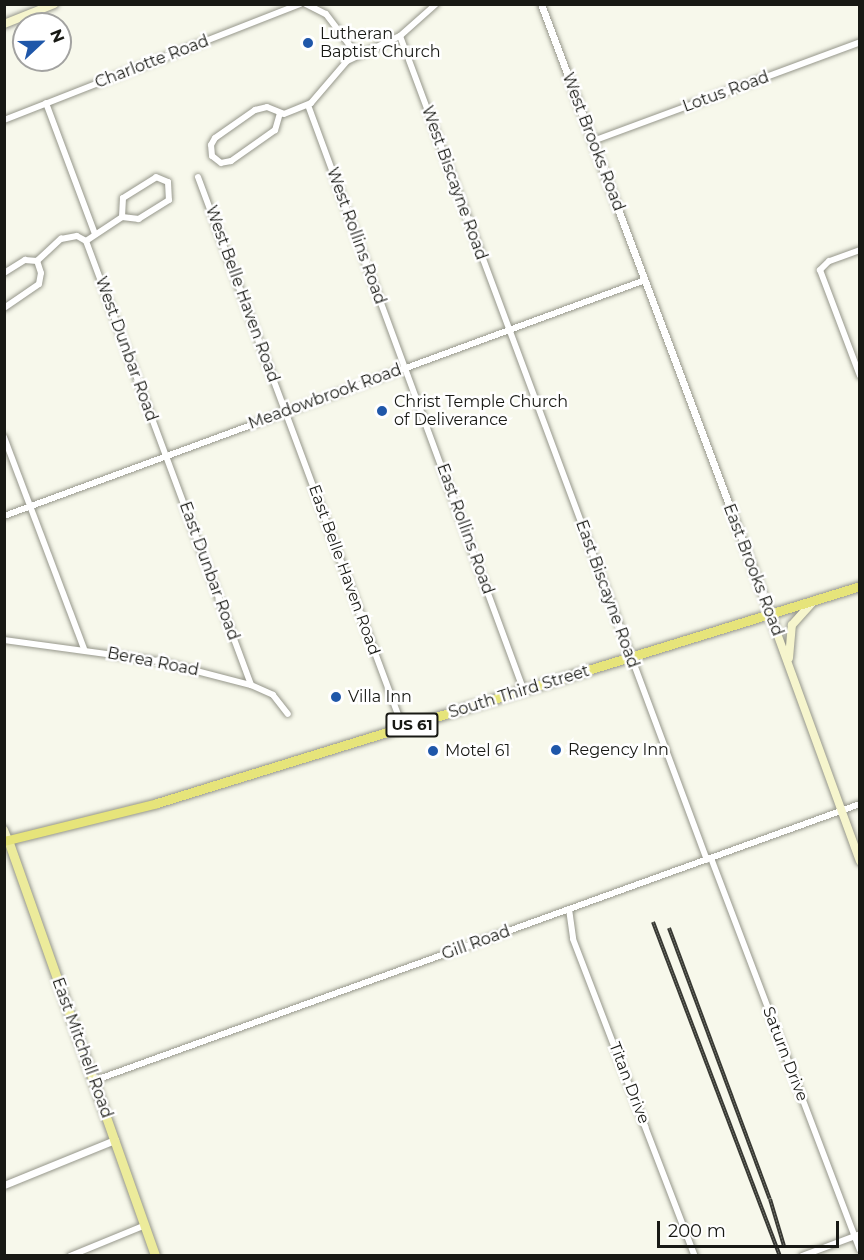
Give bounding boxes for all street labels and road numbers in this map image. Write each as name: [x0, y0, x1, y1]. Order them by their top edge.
street label: Charlotte Road: [92, 31, 212, 93]
street label: Lotus Road: [680, 68, 772, 116]
street label: West Brooks Road: [558, 70, 628, 214]
street label: West Biscayne Road: [417, 103, 491, 263]
street label: West Rollins Road: [322, 165, 390, 307]
street label: West Belle Haven Road: [201, 203, 283, 385]
street label: West Dunbar Road: [91, 274, 161, 424]
street label: Meadowbrook Road: [246, 360, 404, 434]
street label: East Rollins Road: [432, 461, 498, 597]
street label: East Belle Haven Road: [304, 482, 384, 658]
street label: East Dunbar Road: [175, 499, 243, 643]
street label: East Brooks Road: [719, 501, 787, 639]
street label: East Biscayne Road: [571, 517, 643, 671]
street label: Berea Road: [106, 644, 200, 680]
street label: South Third Street: [446, 661, 592, 723]
road number: US 61: [385, 713, 439, 737]
street label: Gill Road: [439, 922, 513, 964]
street label: East Mitchell Road: [48, 975, 116, 1121]
street label: Saturn Drive: [758, 1004, 812, 1104]
street label: Titan Drive: [605, 1039, 653, 1127]

